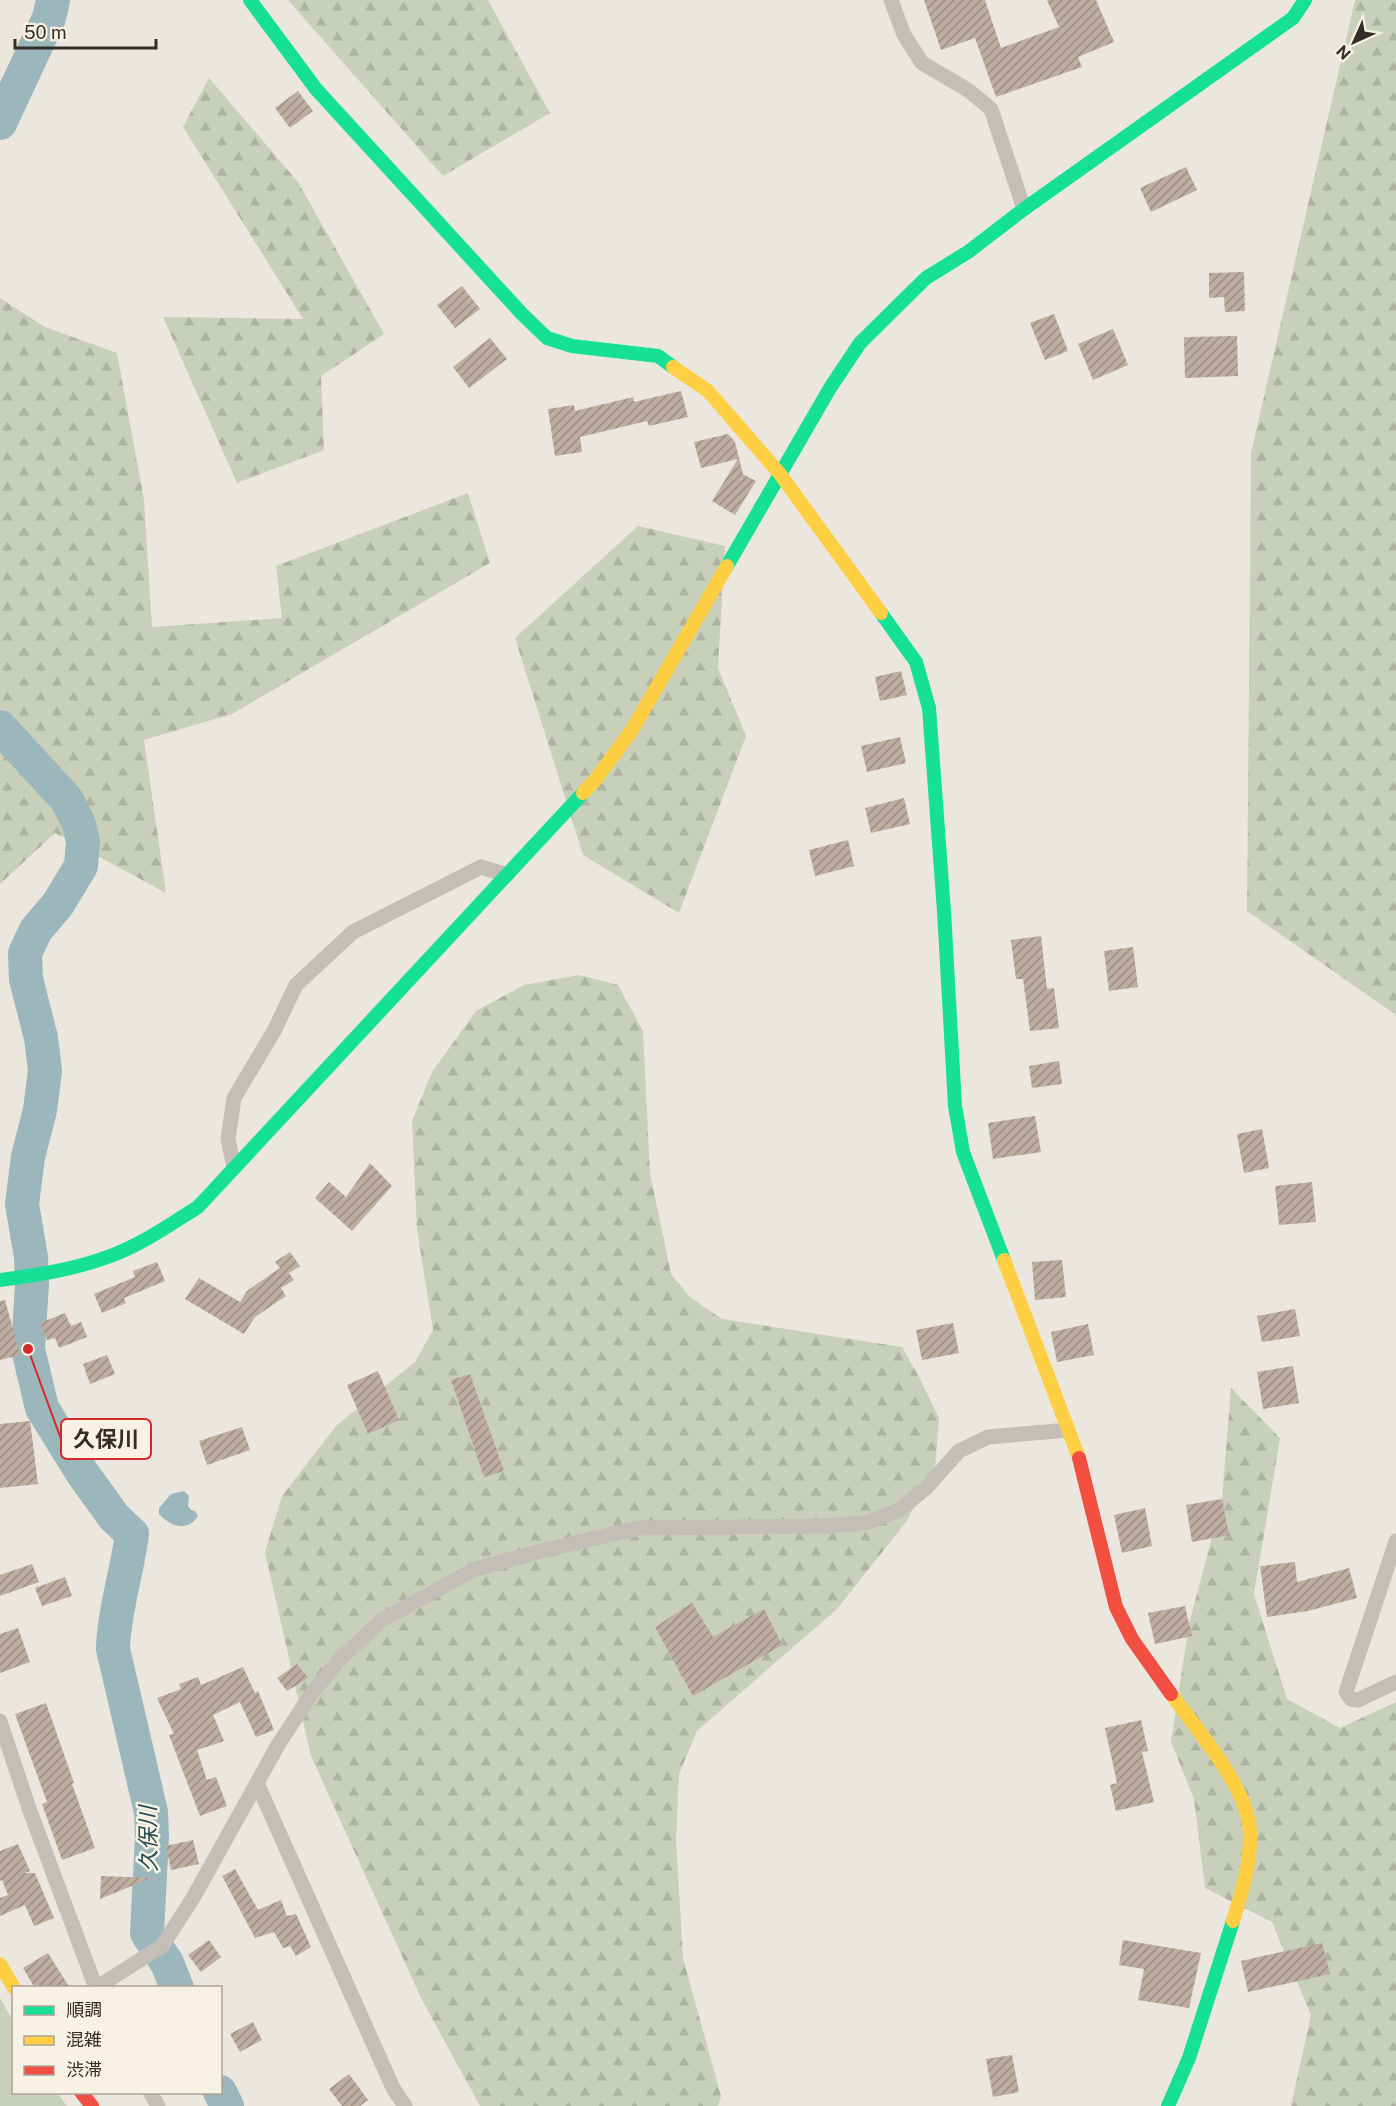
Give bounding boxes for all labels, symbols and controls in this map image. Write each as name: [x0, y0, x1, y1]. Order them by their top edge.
scale bar: [15, 12, 156, 50]
north arrow: [1324, 12, 1384, 72]
text: 50 m: [24, 22, 67, 43]
text: N: [1333, 41, 1355, 63]
callout: 久保川: [61, 1419, 151, 1459]
text: 久保川: [73, 1426, 139, 1452]
water label: 久保川: [134, 1804, 162, 1872]
legend: [12, 1986, 222, 2094]
text: 順調: [66, 1999, 102, 2020]
text: 混雑: [66, 2029, 102, 2050]
text: 渋滞: [66, 2059, 102, 2080]

